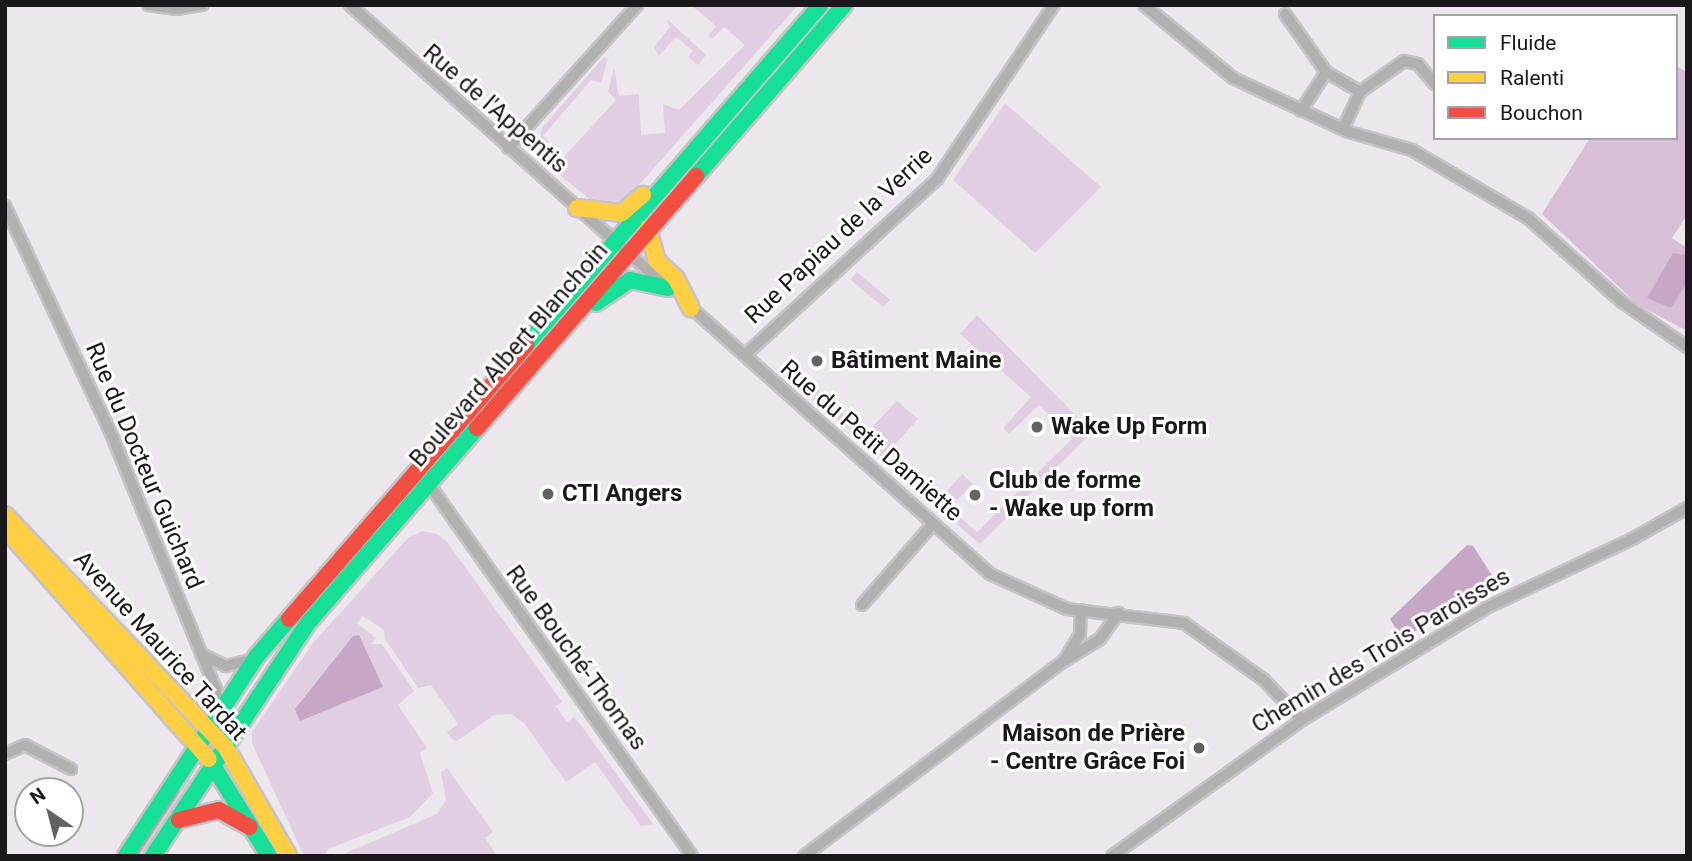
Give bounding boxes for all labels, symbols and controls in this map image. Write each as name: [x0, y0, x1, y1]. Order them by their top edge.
legend: [1433, 14, 1678, 140]
text: Fluide: [1500, 31, 1556, 55]
street label: Rue de l'Appentis: [417, 38, 573, 180]
text: Ralenti: [1500, 66, 1564, 90]
text: Bouchon: [1500, 101, 1583, 125]
street label: Rue Papiau de la Verrie: [739, 142, 939, 330]
street label: Boulevard Albert Blanchoin: [404, 237, 614, 473]
street label: Rue du Docteur Guichard: [79, 338, 209, 594]
place label: Bâtiment Maine: [831, 347, 1002, 375]
marker: Bâtiment Maine: [809, 353, 825, 369]
street label: Rue du Petit Damiette: [774, 354, 968, 528]
place label: Wake Up Form: [1051, 413, 1207, 441]
marker: Wake Up Form: [1029, 419, 1045, 435]
place label: Club de forme - Wake up form: [989, 467, 1154, 523]
place label: CTI Angers: [562, 480, 682, 508]
marker: CTI Angers: [540, 486, 556, 502]
marker: Club de forme - Wake up form: [967, 487, 983, 503]
street label: Avenue Maurice Tardat: [67, 545, 253, 747]
street label: Rue Bouché-Thomas: [499, 560, 653, 756]
street label: Chemin des Trois Paroisses: [1246, 562, 1516, 740]
place label: Maison de Prière - Centre Grâce Foi: [990, 720, 1185, 776]
marker: Maison de Prière - Centre Grâce Foi: [1191, 740, 1207, 756]
north arrow: [14, 777, 84, 847]
text: N: [26, 783, 50, 809]

